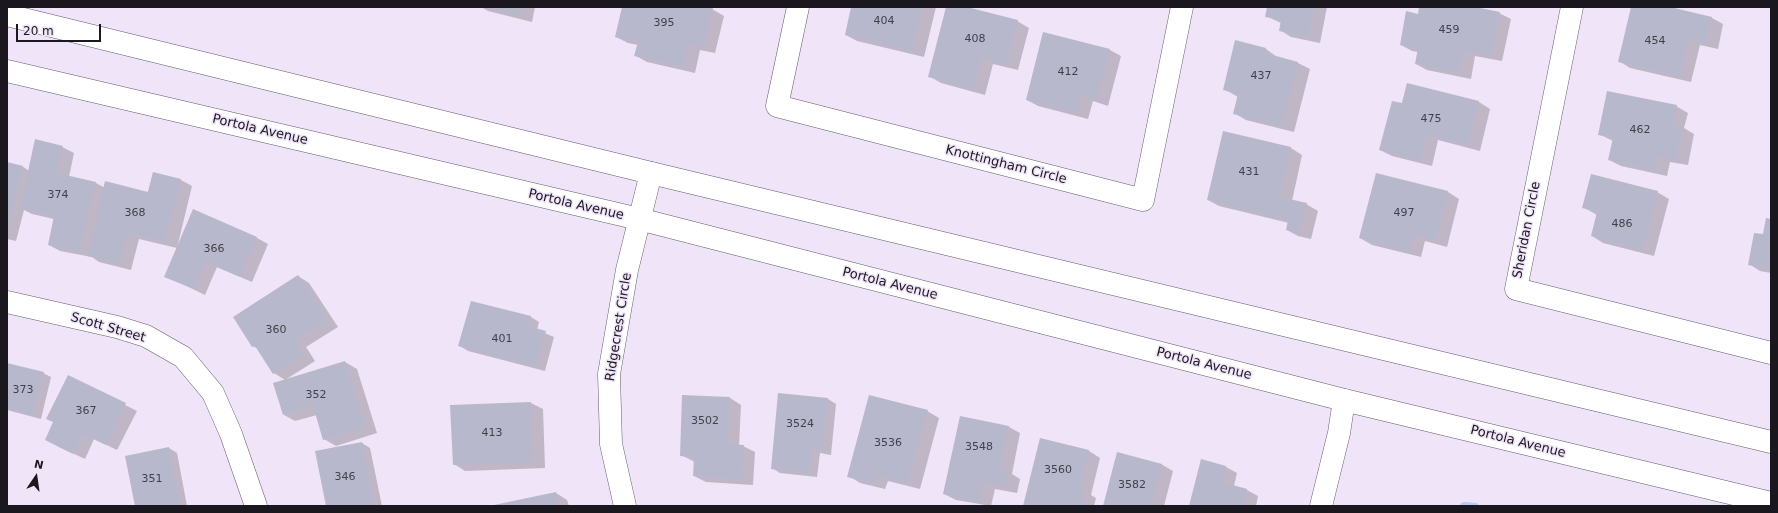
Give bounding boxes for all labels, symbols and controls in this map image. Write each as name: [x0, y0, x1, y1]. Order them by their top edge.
house number: 404: [874, 14, 894, 28]
scale bar: [18, 16, 103, 42]
house number: 395: [654, 16, 674, 30]
house number: 459: [1439, 23, 1459, 37]
text: 20 m: [23, 24, 54, 38]
house number: 408: [965, 32, 985, 46]
house number: 454: [1645, 34, 1665, 48]
house number: 412: [1058, 65, 1078, 79]
house number: 437: [1251, 69, 1271, 83]
street label: Portola Avenue: [211, 111, 309, 149]
house number: 475: [1421, 112, 1441, 126]
house number: 462: [1630, 123, 1650, 137]
street label: Knottingham Circle: [944, 142, 1068, 188]
house number: 431: [1239, 165, 1259, 179]
street label: Sheridan Circle: [1510, 180, 1544, 280]
street label: Portola Avenue: [527, 186, 625, 224]
house number: 374: [48, 188, 68, 202]
house number: 368: [125, 206, 145, 220]
house number: 497: [1394, 206, 1414, 220]
house number: 486: [1612, 217, 1632, 231]
house number: 366: [204, 242, 224, 256]
street label: Portola Avenue: [841, 265, 939, 303]
street label: Ridgecrest Circle: [603, 272, 635, 382]
street label: Scott Street: [69, 310, 147, 346]
house number: 360: [266, 323, 286, 337]
house number: 401: [492, 332, 512, 346]
street label: Portola Avenue: [1155, 345, 1253, 383]
house number: 373: [13, 383, 33, 397]
house number: 352: [306, 388, 326, 402]
house number: 367: [76, 404, 96, 418]
house number: 3502: [691, 414, 719, 428]
house number: 3524: [786, 417, 814, 431]
street label: Portola Avenue: [1469, 423, 1567, 461]
house number: 413: [482, 426, 502, 440]
house number: 3536: [874, 436, 902, 450]
house number: 3548: [965, 440, 993, 454]
north arrow: [16, 457, 56, 497]
text: N: [33, 457, 45, 472]
house number: 3560: [1044, 463, 1072, 477]
house number: 346: [335, 470, 355, 484]
house number: 351: [142, 472, 162, 486]
house number: 3582: [1118, 478, 1146, 492]

